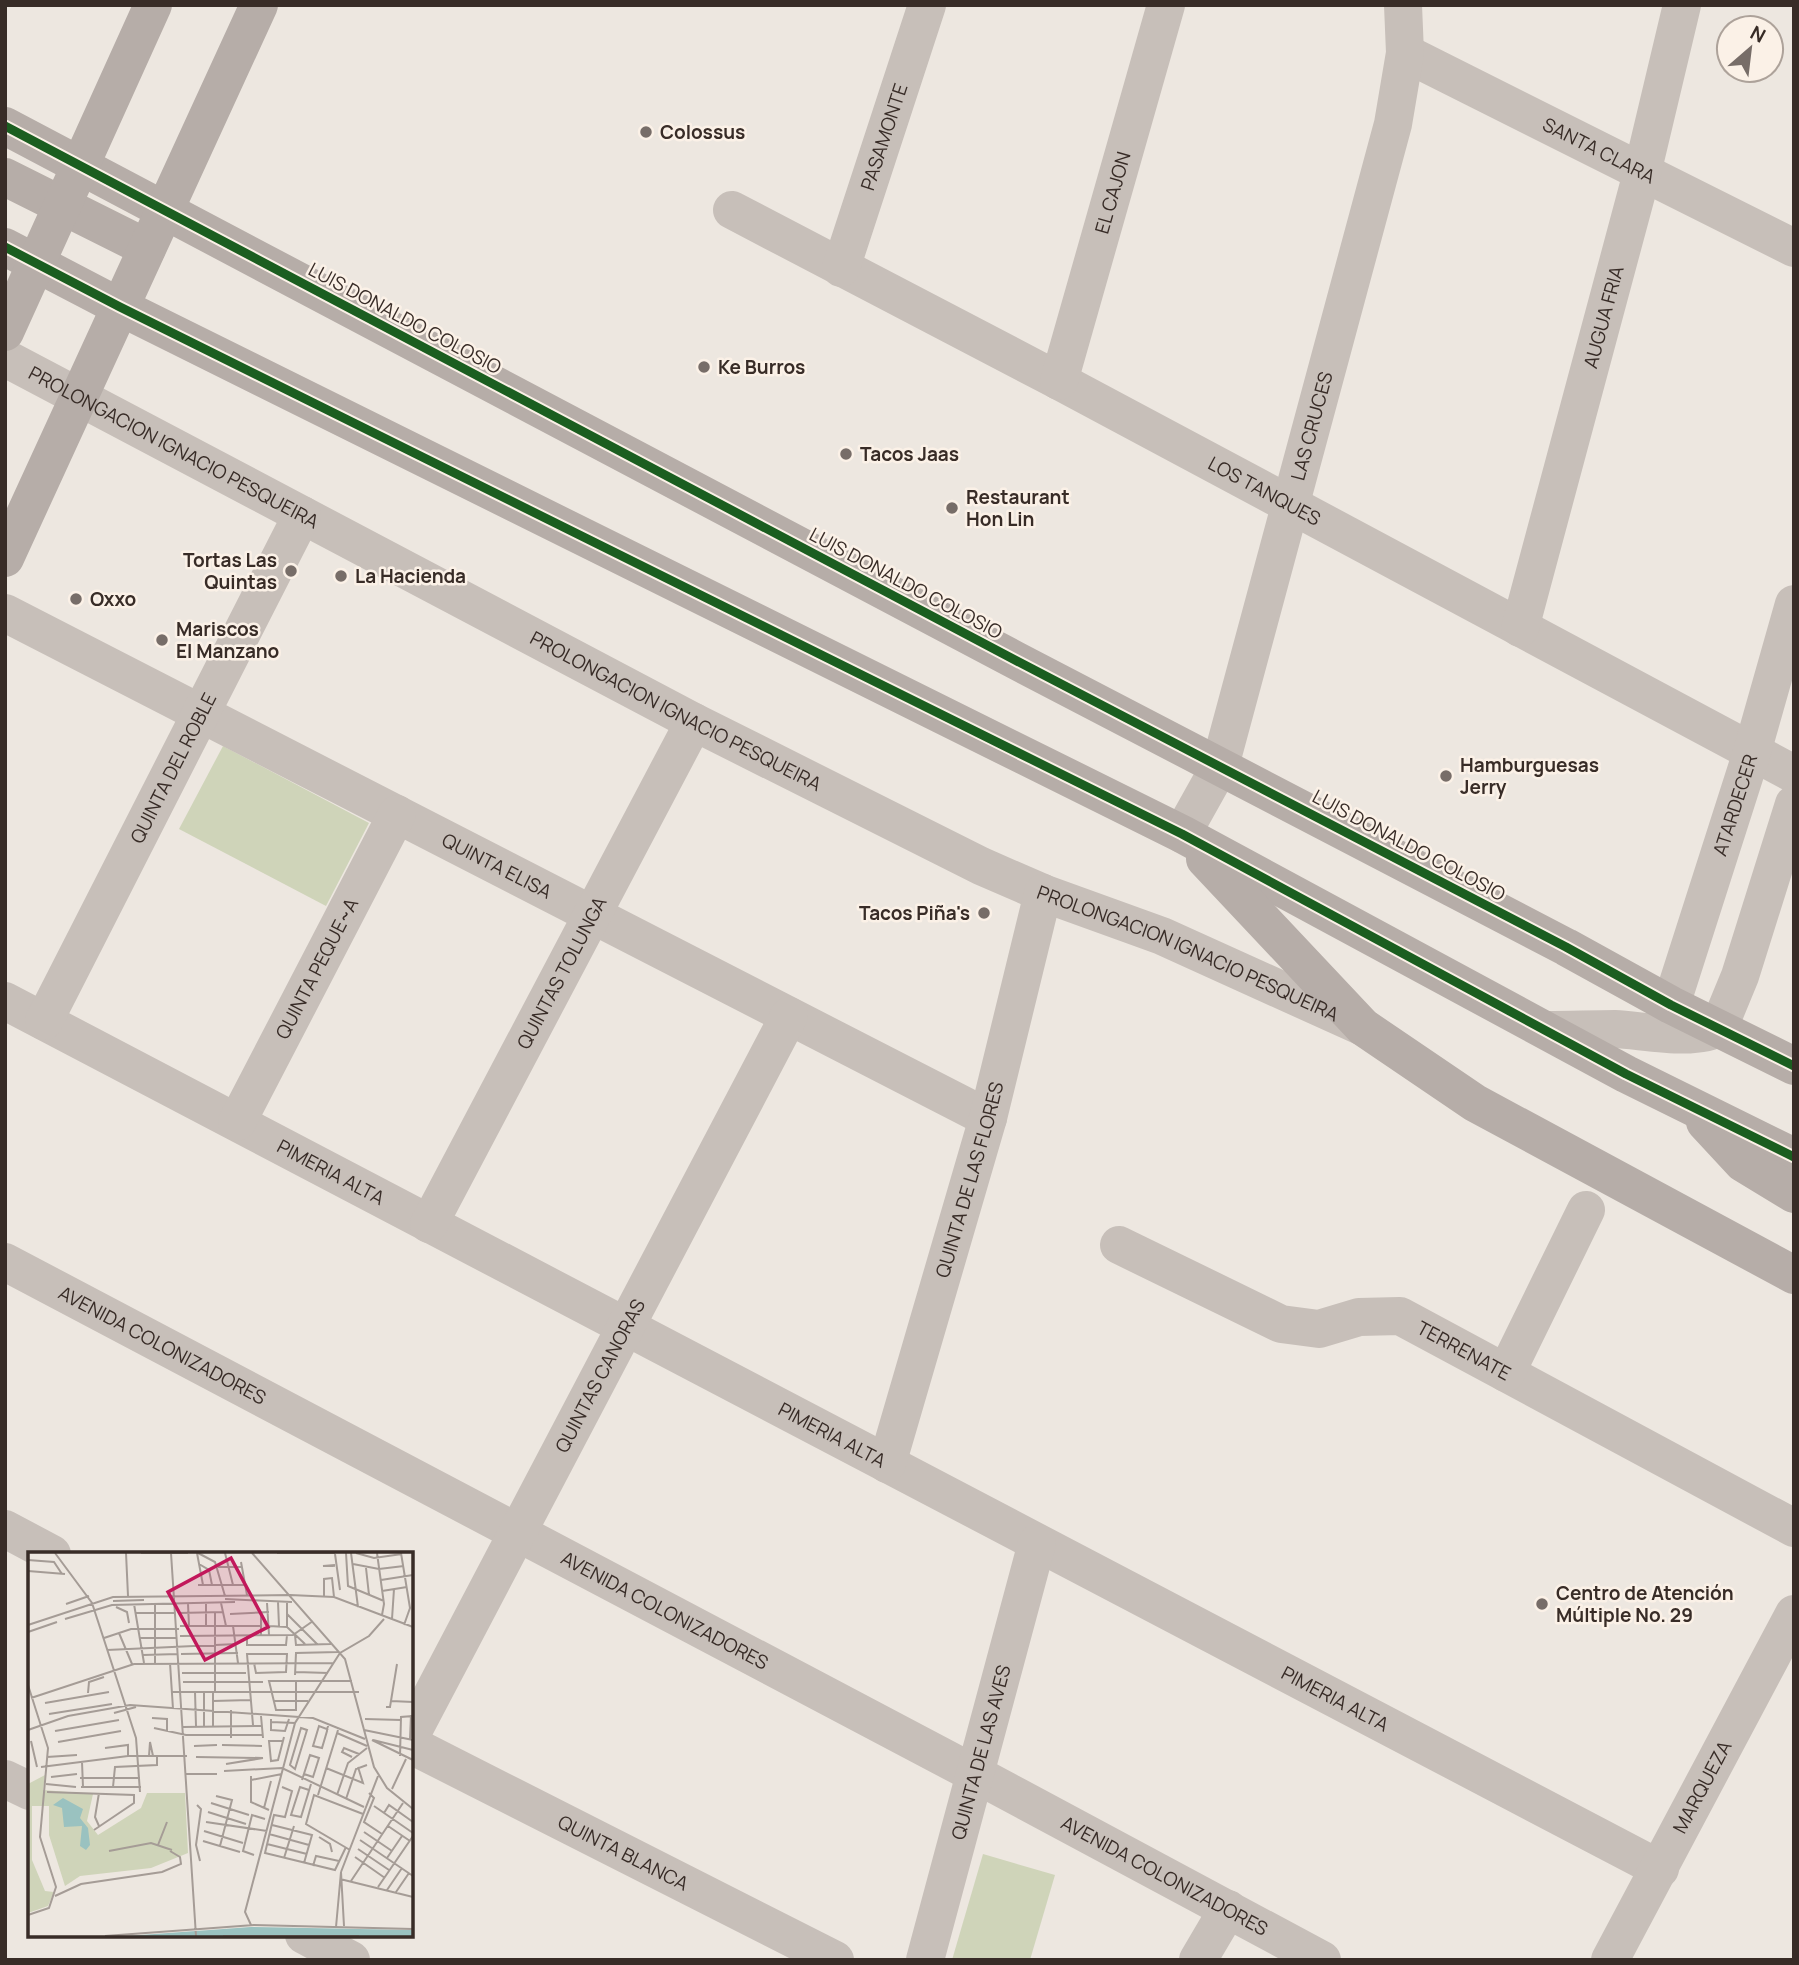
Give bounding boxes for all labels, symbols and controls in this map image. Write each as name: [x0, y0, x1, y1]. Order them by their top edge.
north arrow: [1715, 14, 1785, 84]
text: N: [1746, 19, 1770, 49]
street label: PASAMONTE: [854, 80, 913, 194]
street label: SANTA CLARA: [1538, 111, 1660, 189]
place label: Colossus: [660, 119, 745, 145]
marker: Colossus: [638, 124, 654, 140]
street label: EL CAJON: [1089, 148, 1137, 237]
street label: LUIS DONALDO COLOSIO: [304, 256, 506, 380]
street label: AUGUA FRIA: [1577, 263, 1630, 371]
place label: Ke Burros: [718, 354, 805, 380]
marker: Ke Burros: [696, 359, 712, 375]
street label: PROLONGACION IGNACIO PESQUEIRA: [24, 360, 324, 535]
street label: LAS CRUCES: [1285, 369, 1339, 483]
place label: Tacos Jaas: [860, 441, 959, 467]
marker: Tacos Jaas: [838, 446, 854, 462]
street label: LOS TANQUES: [1204, 450, 1325, 532]
place label: Restaurant Hon Lin: [966, 484, 1070, 532]
marker: Restaurant Hon Lin: [944, 500, 960, 516]
street label: LUIS DONALDO COLOSIO: [805, 521, 1007, 645]
place label: Tortas Las Quintas: [183, 547, 277, 595]
marker: Tortas Las Quintas: [283, 563, 299, 579]
place label: La Hacienda: [355, 563, 466, 589]
marker: La Hacienda: [333, 568, 349, 584]
place label: Oxxo: [90, 586, 136, 612]
marker: Oxxo: [68, 591, 84, 607]
place label: Mariscos El Manzano: [176, 616, 279, 664]
street label: PROLONGACION IGNACIO PESQUEIRA: [526, 625, 826, 797]
marker: Mariscos El Manzano: [154, 632, 170, 648]
street label: QUINTA DEL ROBLE: [124, 688, 222, 848]
street label: ATARDECER: [1707, 751, 1763, 859]
place label: Hamburguesas Jerry: [1460, 752, 1599, 800]
marker: Hamburguesas Jerry: [1438, 768, 1454, 784]
street label: LUIS DONALDO COLOSIO: [1308, 783, 1510, 907]
street label: QUINTA ELISA: [438, 827, 556, 905]
street label: PROLONGACION IGNACIO PESQUEIRA: [1034, 879, 1343, 1027]
street label: QUINTAS TOLUNGA: [511, 892, 613, 1054]
street label: QUINTA PEQUE~A: [269, 893, 364, 1044]
place label: Tacos Piña's: [859, 900, 970, 926]
marker: Tacos Piña's: [976, 905, 992, 921]
street label: QUINTA DE LAS FLORES: [929, 1079, 1009, 1281]
street label: PIMERIA ALTA: [273, 1133, 389, 1211]
street label: AVENIDA COLONIZADORES: [54, 1280, 271, 1411]
street label: QUINTAS CANORAS: [549, 1294, 651, 1457]
street label: TERRENATE: [1412, 1315, 1516, 1386]
street label: PIMERIA ALTA: [774, 1396, 890, 1474]
street label: AVENIDA COLONIZADORES: [557, 1545, 773, 1676]
inset map: [28, 1552, 413, 1937]
place label: Centro de Atención Múltiple No. 29: [1556, 1580, 1734, 1628]
marker: Centro de Atención Múltiple No. 29: [1534, 1596, 1550, 1612]
street label: PIMERIA ALTA: [1277, 1660, 1393, 1738]
street label: QUINTA DE LAS AVES: [945, 1662, 1017, 1843]
street label: MARQUEZA: [1667, 1736, 1737, 1838]
street label: QUINTA BLANCA: [554, 1809, 693, 1897]
street label: AVENIDA COLONIZADORES: [1057, 1810, 1273, 1942]

